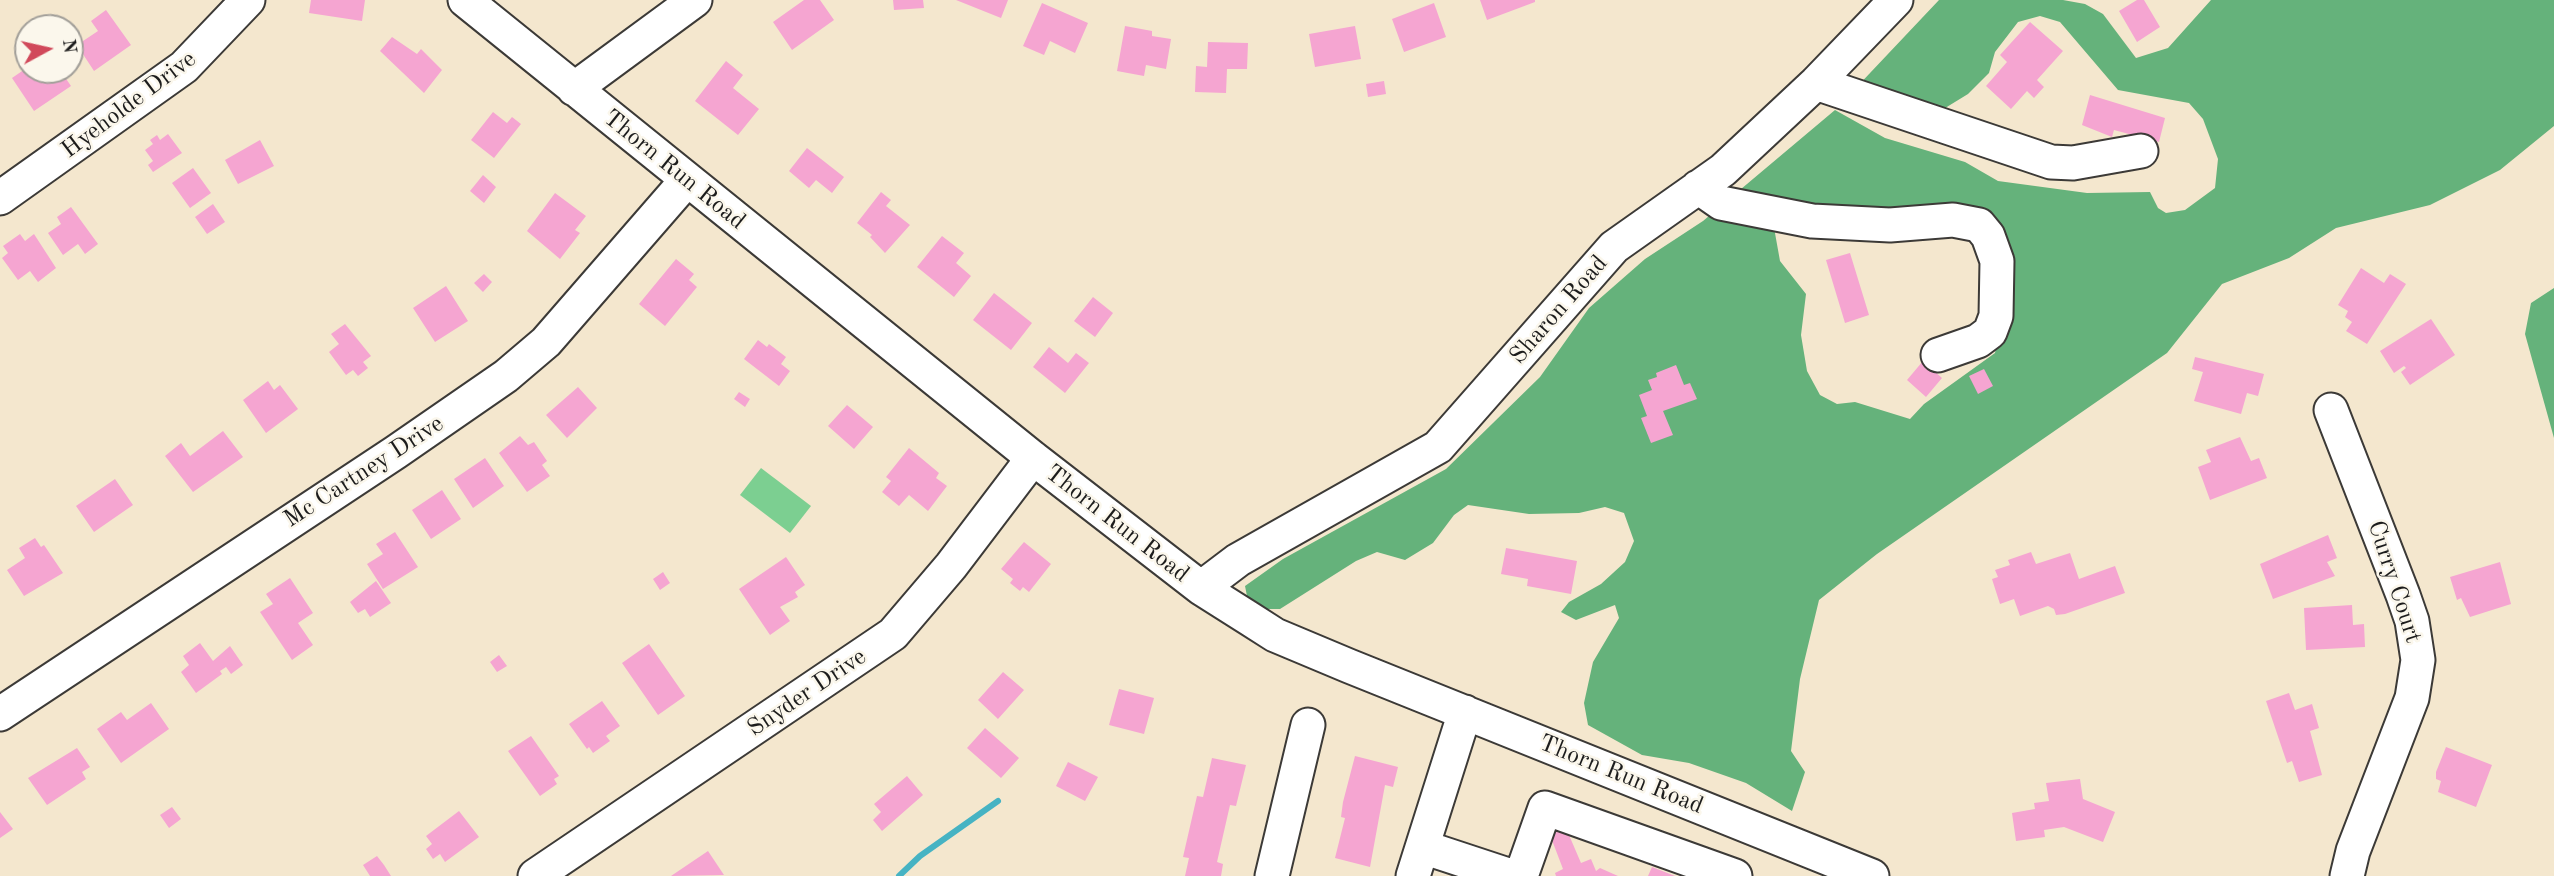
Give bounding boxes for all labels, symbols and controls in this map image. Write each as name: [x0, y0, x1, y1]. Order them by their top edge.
north arrow: [14, 14, 84, 84]
text: N: [58, 38, 79, 55]
street label: Hyeholde Drive: [56, 45, 202, 165]
street label: Thorn Run Road: [597, 104, 751, 236]
street label: Sharon Road: [1504, 250, 1614, 370]
street label: Mc Cartney Drive: [279, 410, 449, 534]
street label: Thorn Run Road: [1039, 459, 1195, 589]
street label: Curry Court: [2361, 517, 2427, 647]
street label: Snyder Drive: [742, 643, 872, 743]
street label: Thorn Run Road: [1535, 729, 1707, 821]

